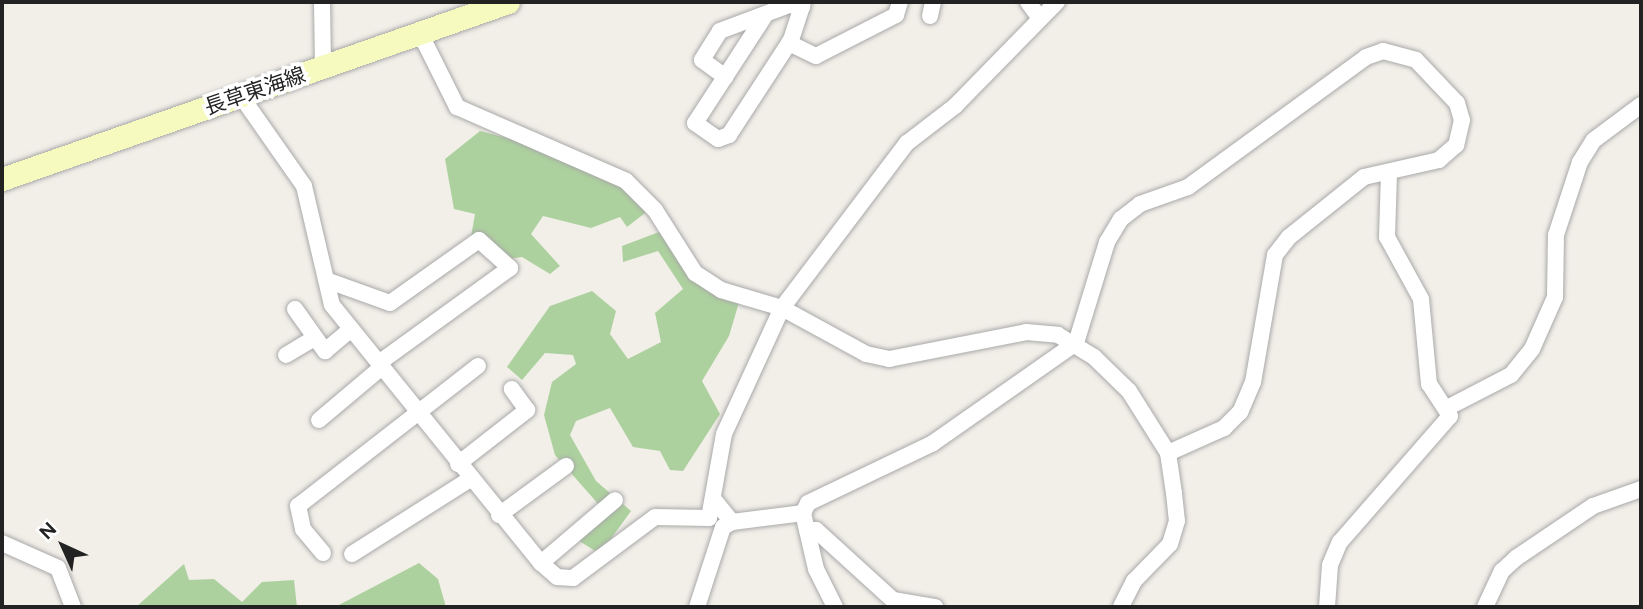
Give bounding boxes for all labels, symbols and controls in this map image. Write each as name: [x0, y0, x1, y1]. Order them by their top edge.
street label: 長草東海線: [201, 62, 309, 120]
north arrow: [28, 511, 98, 581]
text: N: [34, 517, 61, 544]

